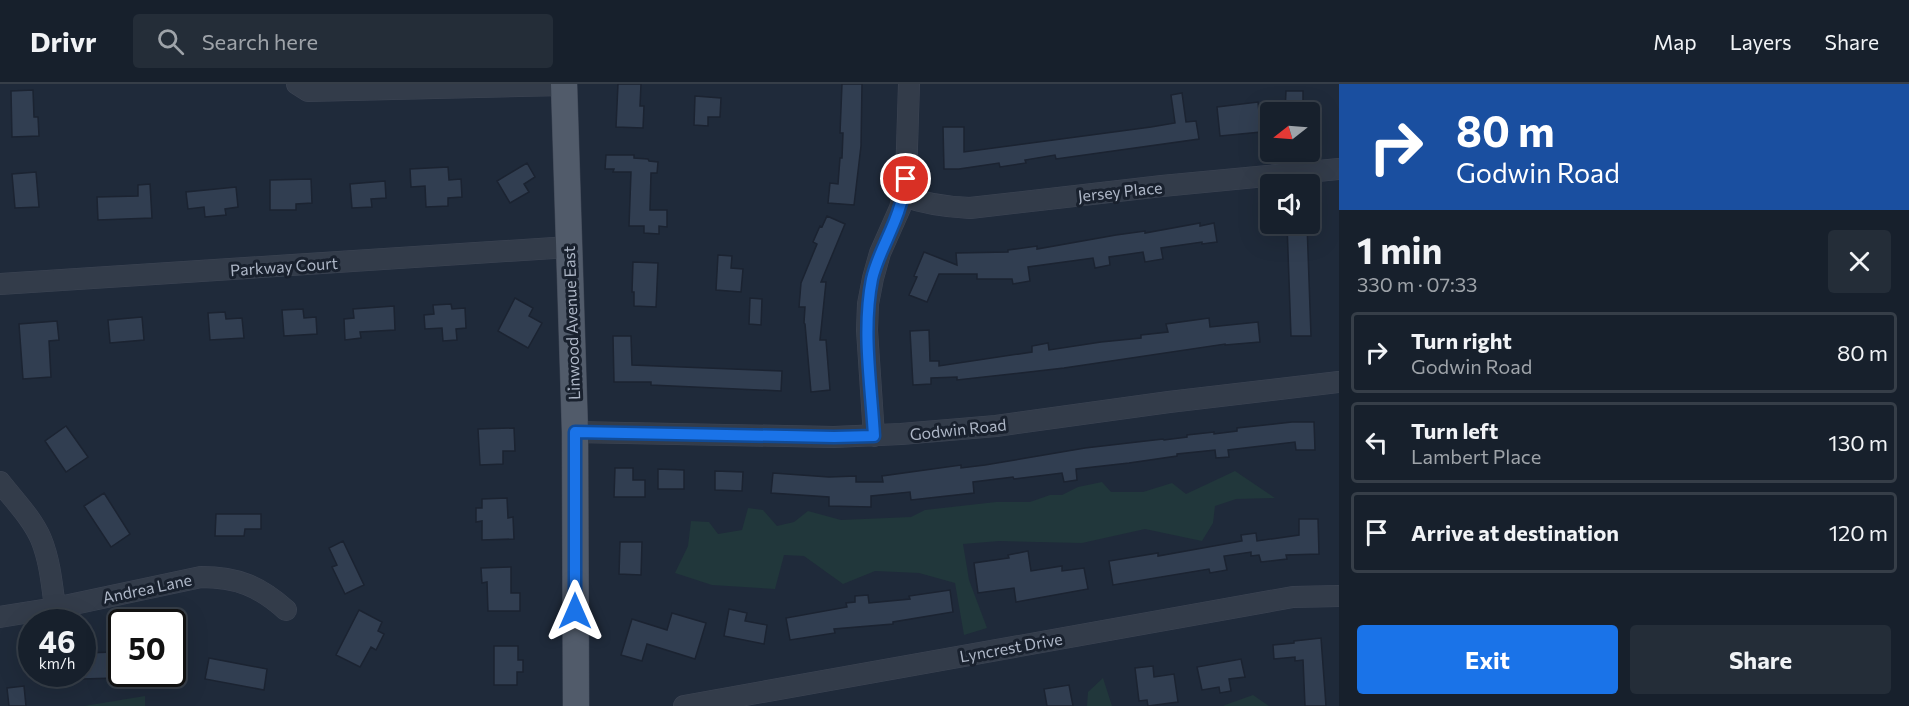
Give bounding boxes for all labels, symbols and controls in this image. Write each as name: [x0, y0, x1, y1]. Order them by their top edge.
search box: [133, 14, 553, 68]
text: Drivr: [30, 24, 97, 58]
icon: search: [154, 25, 187, 58]
text: Search here: [202, 28, 318, 55]
text: Map: [1653, 29, 1697, 54]
text: Layers: [1730, 29, 1792, 54]
text: Share: [1825, 29, 1879, 54]
north arrow: [1260, 102, 1320, 162]
map controls: [1260, 102, 1320, 234]
text: 80 m: [1456, 104, 1555, 156]
icon: right: [1357, 108, 1435, 186]
pin: [880, 153, 931, 204]
text: Godwin Road: [1456, 156, 1620, 189]
icon: arrive: [889, 162, 922, 195]
button: sound: [1260, 174, 1320, 234]
street label: Jersey Place: [1077, 177, 1163, 205]
text: 1 min: [1357, 227, 1442, 271]
button: close: [1828, 230, 1891, 293]
street label: Linwood Avenue East: [559, 245, 583, 400]
street label: Parkway Court: [229, 253, 339, 279]
text: 330 m · 07:33: [1357, 272, 1478, 296]
text: Turn right: [1411, 327, 1512, 354]
icon: right: [1360, 336, 1393, 369]
text: 80 m: [1837, 339, 1888, 366]
text: Godwin Road: [1411, 354, 1532, 378]
street label: Godwin Road: [909, 414, 1007, 444]
text: Turn left: [1411, 417, 1498, 444]
icon: left: [1360, 426, 1393, 459]
text: 130 m: [1828, 429, 1888, 456]
text: Lambert Place: [1411, 444, 1541, 468]
icon: arrive: [1360, 516, 1393, 549]
text: Arrive at destination: [1411, 519, 1619, 546]
text: 120 m: [1829, 519, 1888, 546]
street label: Andrea Lane: [101, 569, 193, 607]
position arrow: [543, 579, 607, 643]
speed limit sign: 50: [108, 609, 186, 687]
text: 46: [39, 622, 75, 659]
button: Exit: [1357, 625, 1618, 694]
button: Share: [1630, 625, 1891, 694]
street label: Lyncrest Drive: [958, 629, 1064, 665]
text: km/h: [39, 654, 75, 672]

